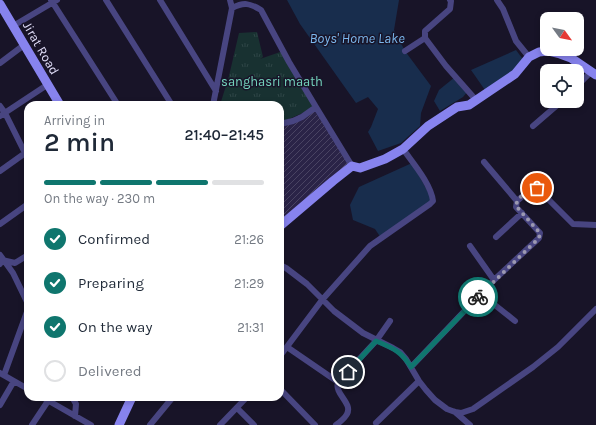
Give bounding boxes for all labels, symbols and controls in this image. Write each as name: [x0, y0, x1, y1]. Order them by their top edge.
north arrow: [540, 12, 584, 56]
map controls: [540, 12, 584, 108]
street label: Jirat Road: [20, 19, 62, 77]
water label: Boys' Home Lake: [309, 30, 405, 47]
button: locate: [540, 64, 584, 108]
park label: sanghasri maath: [221, 74, 323, 89]
text: Arriving in: [44, 113, 105, 128]
text: 21:40–21:45: [185, 126, 264, 144]
text: 2 min: [44, 127, 115, 158]
pin: [520, 171, 554, 205]
icon: bag: [526, 177, 548, 199]
text: On the way · 230 m: [44, 191, 155, 206]
icon: check: [44, 228, 66, 250]
text: Confirmed: [78, 230, 150, 248]
text: 21:26: [234, 232, 264, 247]
icon: check: [44, 272, 66, 294]
text: Preparing: [78, 274, 144, 292]
text: 21:29: [234, 276, 264, 291]
courier: [458, 277, 498, 317]
icon: bike: [467, 286, 489, 308]
icon: check: [44, 316, 66, 338]
text: On the way: [78, 318, 152, 336]
text: 21:31: [237, 320, 264, 335]
pin: [331, 355, 365, 389]
icon: home: [337, 361, 359, 383]
text: Delivered: [78, 362, 142, 380]

